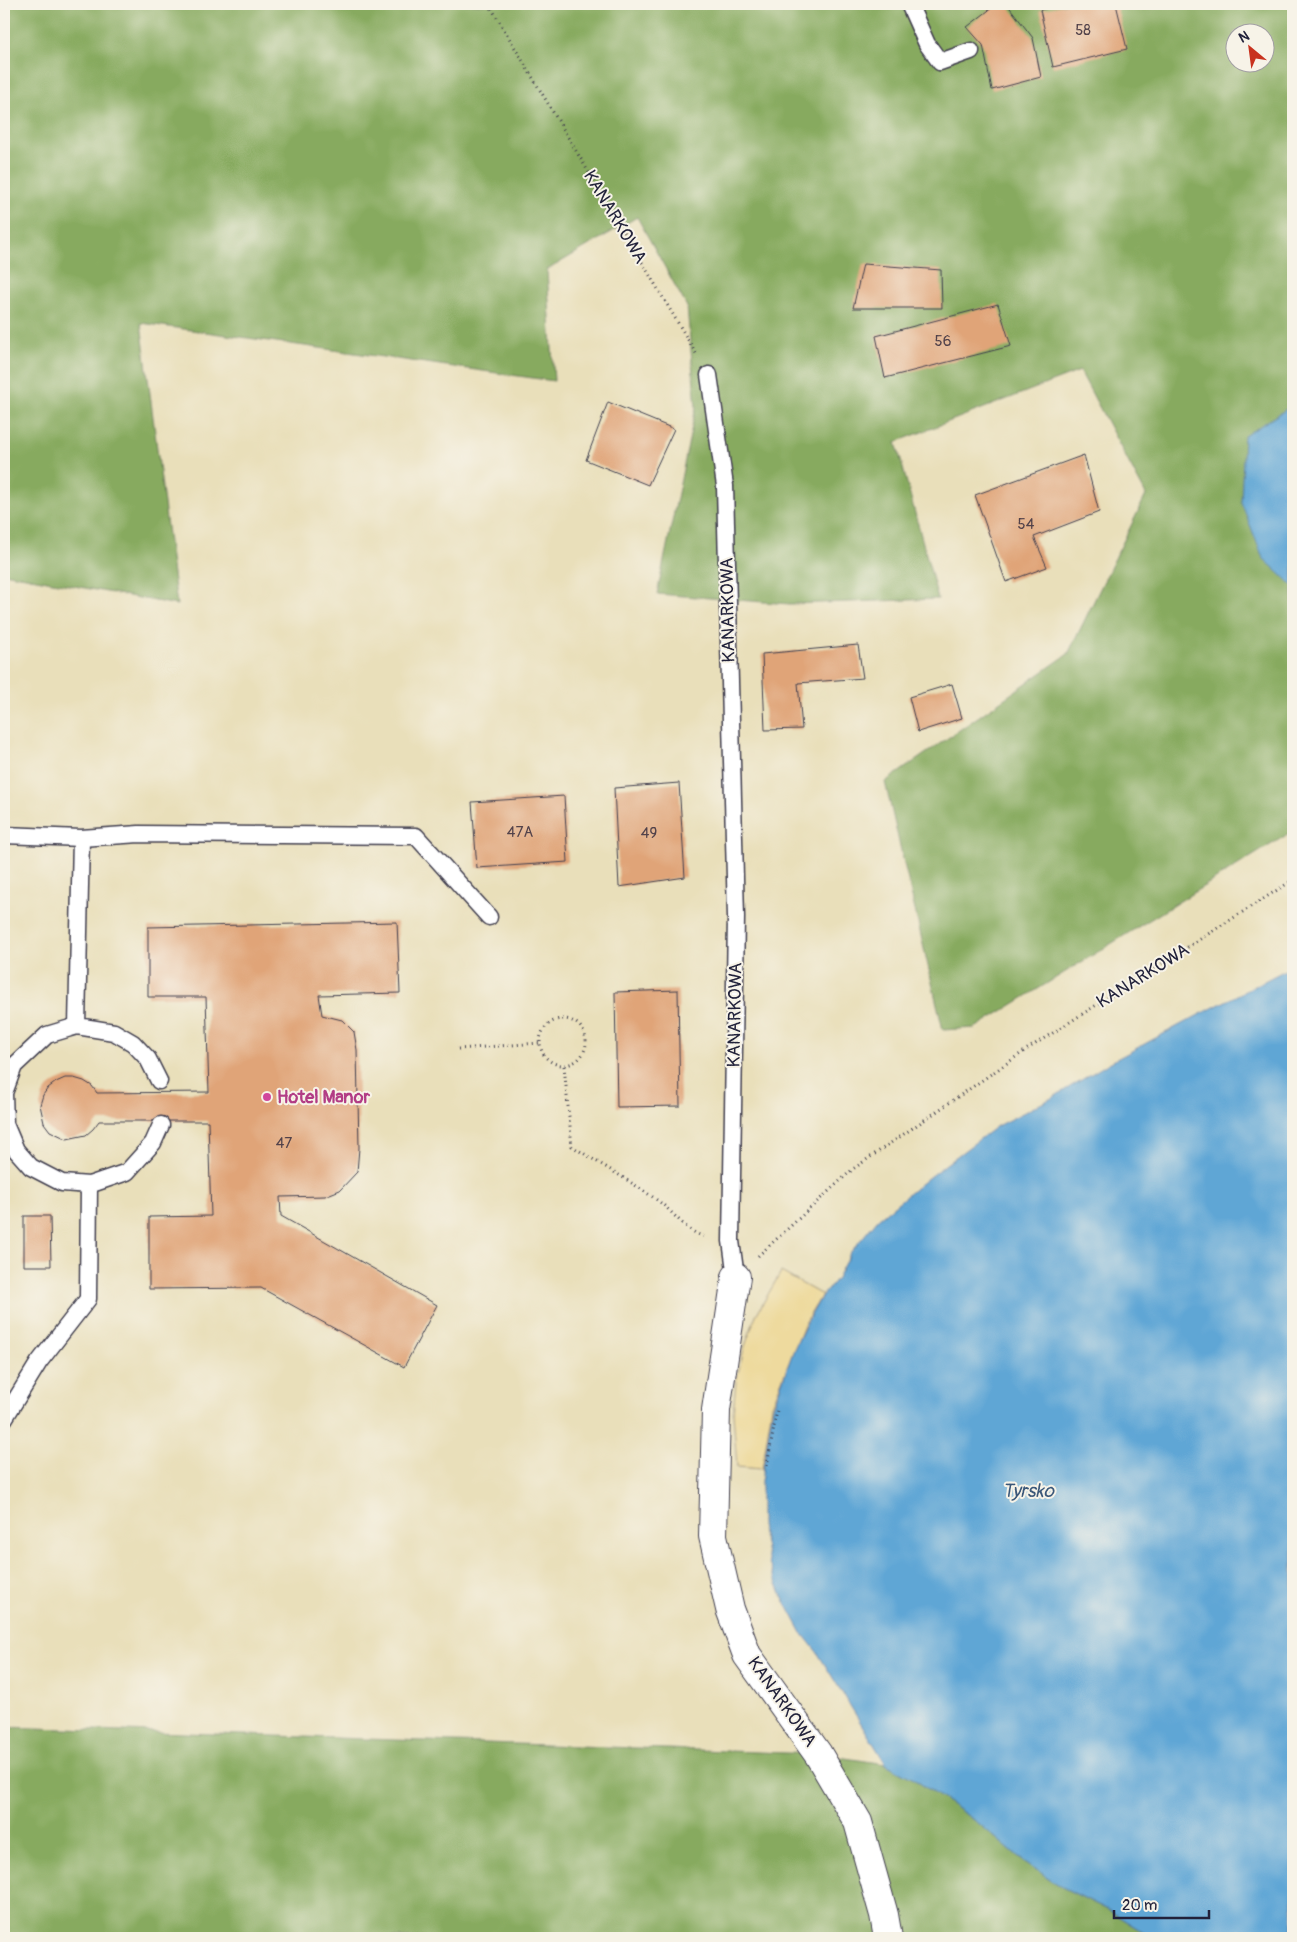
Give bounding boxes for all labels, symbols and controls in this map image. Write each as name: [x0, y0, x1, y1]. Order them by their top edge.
house number: 58: [1075, 21, 1091, 40]
north arrow: [1224, 22, 1274, 72]
text: N: [1236, 27, 1252, 47]
street label: KANARKOWA: [578, 166, 652, 268]
house number: 56: [935, 332, 951, 351]
house number: 54: [1018, 515, 1035, 534]
street label: KANARKOWA: [716, 557, 740, 663]
house number: 47A: [507, 823, 533, 842]
house number: 49: [641, 824, 657, 843]
street label: KANARKOWA: [1092, 938, 1194, 1014]
street label: KANARKOWA: [723, 962, 747, 1068]
place label: Hotel Manor: [277, 1086, 370, 1109]
marker: Hotel Manor: [261, 1091, 273, 1103]
house number: 47: [276, 1134, 292, 1153]
water label: Tyrsko: [1002, 1479, 1056, 1503]
street label: KANARKOWA: [742, 1652, 822, 1752]
scale bar: [1114, 1887, 1210, 1919]
text: 20 m: [1122, 1896, 1157, 1915]

